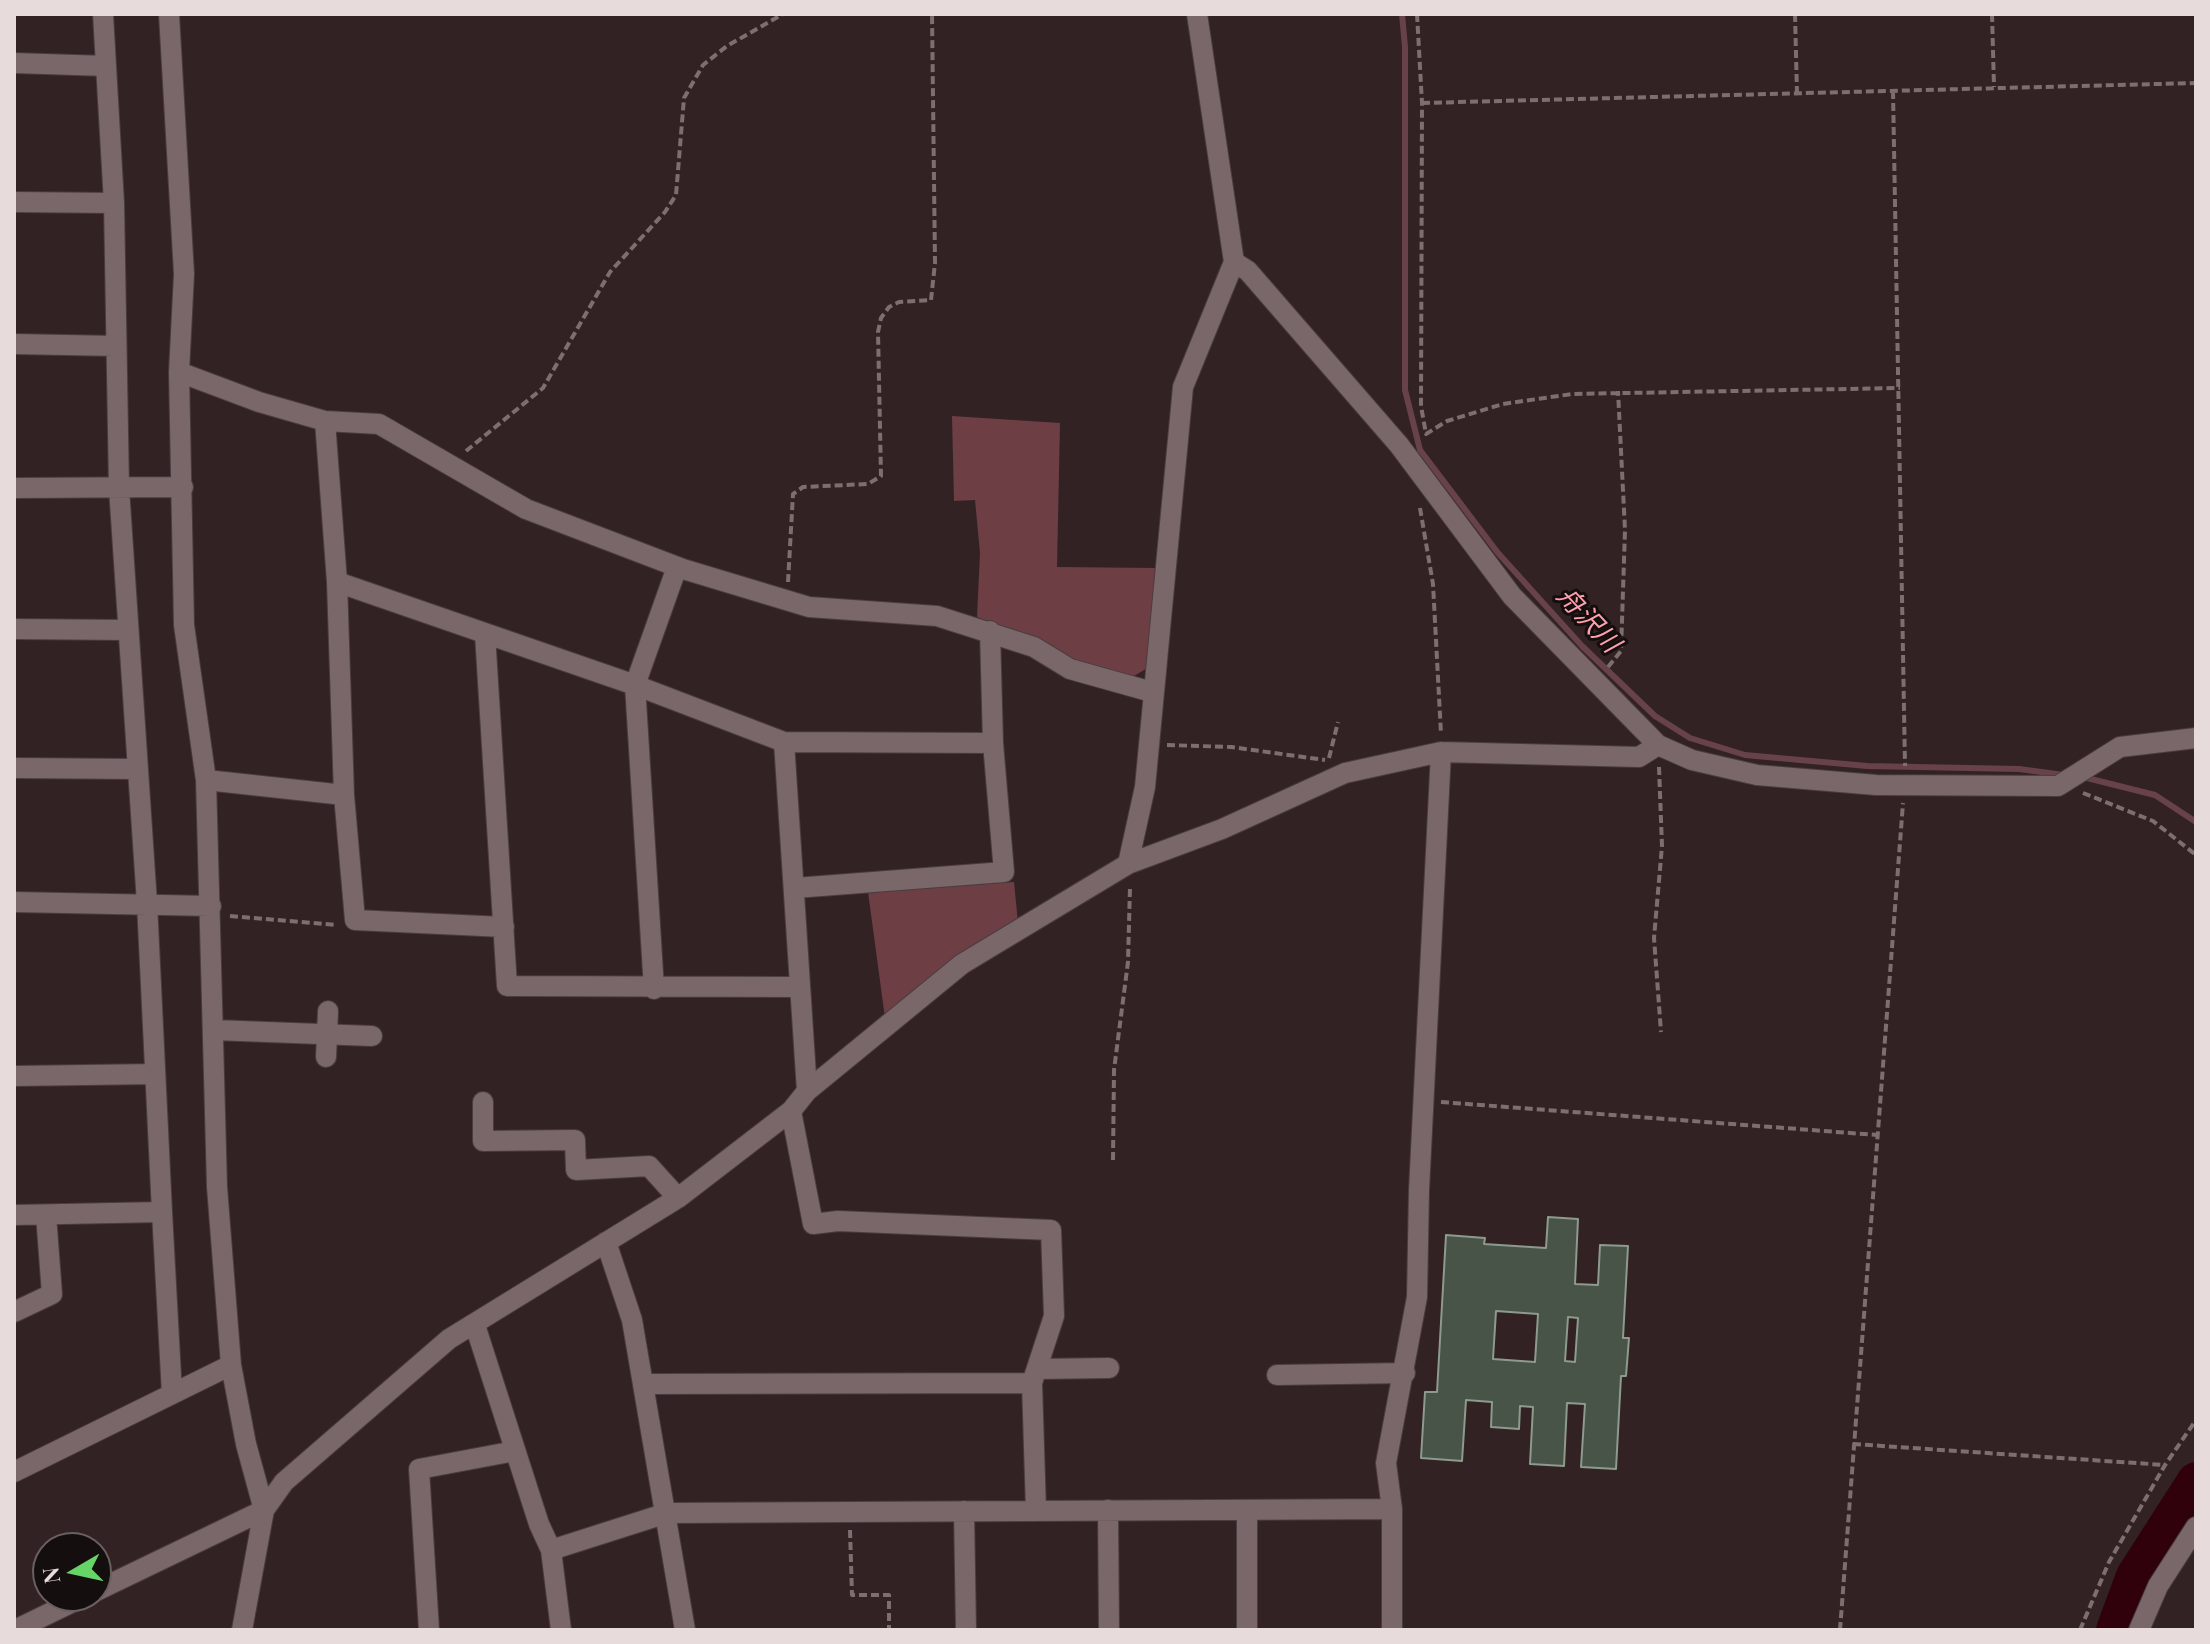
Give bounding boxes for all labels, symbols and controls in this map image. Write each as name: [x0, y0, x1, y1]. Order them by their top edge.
water label: 舟沢川: [1550, 581, 1626, 659]
north arrow: [32, 1532, 112, 1612]
text: N: [34, 1565, 66, 1586]

